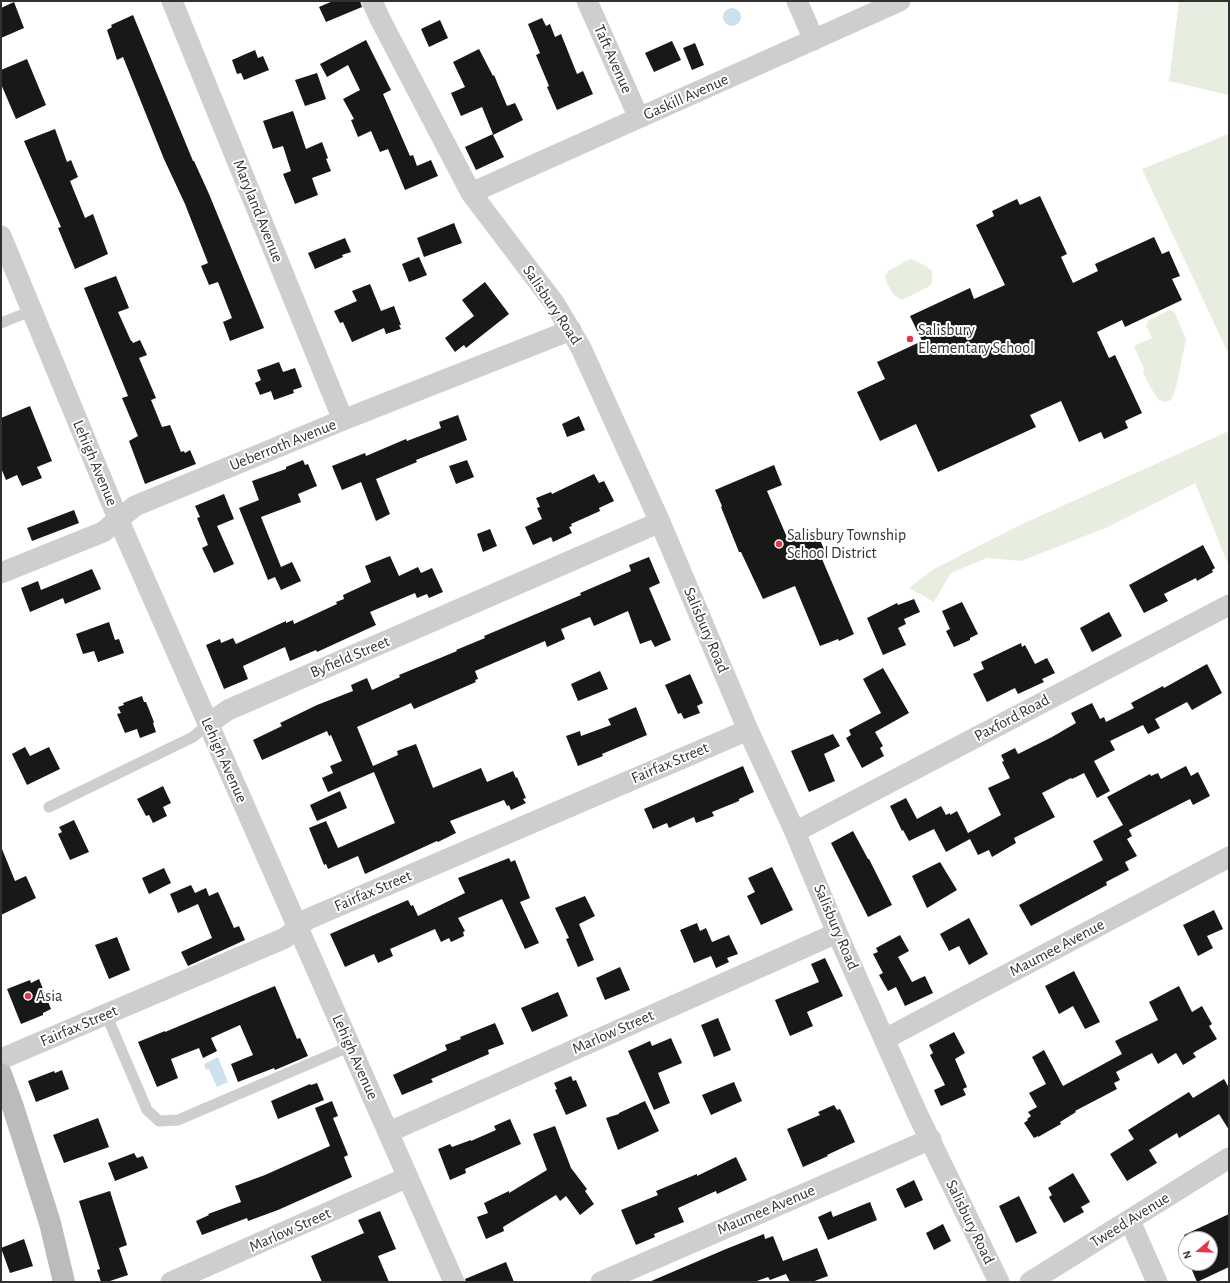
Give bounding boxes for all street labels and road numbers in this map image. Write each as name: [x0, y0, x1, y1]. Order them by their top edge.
street label: Taft Avenue: [589, 22, 637, 96]
street label: Gaskill Avenue: [640, 70, 732, 124]
street label: Maryland Avenue: [229, 157, 287, 265]
street label: Salisbury Road: [519, 262, 585, 348]
street label: Ueberroth Avenue: [227, 415, 339, 475]
street label: Lehigh Avenue: [68, 417, 122, 509]
street label: Salisbury Road: [679, 584, 733, 676]
street label: Byfield Street: [307, 632, 393, 682]
street label: Paxford Road: [971, 690, 1053, 746]
street label: Lehigh Avenue: [197, 714, 251, 806]
street label: Fairfax Street: [628, 738, 712, 788]
street label: Fairfax Street: [331, 866, 415, 916]
street label: Salisbury Road: [809, 881, 863, 973]
street label: Maumee Avenue: [1006, 915, 1108, 981]
street label: Fairfax Street: [37, 1001, 121, 1051]
street label: Marlow Street: [569, 1005, 657, 1059]
street label: Lehigh Avenue: [328, 1011, 382, 1103]
street label: Salisbury Road: [941, 1177, 999, 1267]
street label: Maumee Avenue: [714, 1181, 818, 1239]
street label: Tweed Avenue: [1087, 1188, 1173, 1252]
street label: Marlow Street: [246, 1203, 334, 1257]

